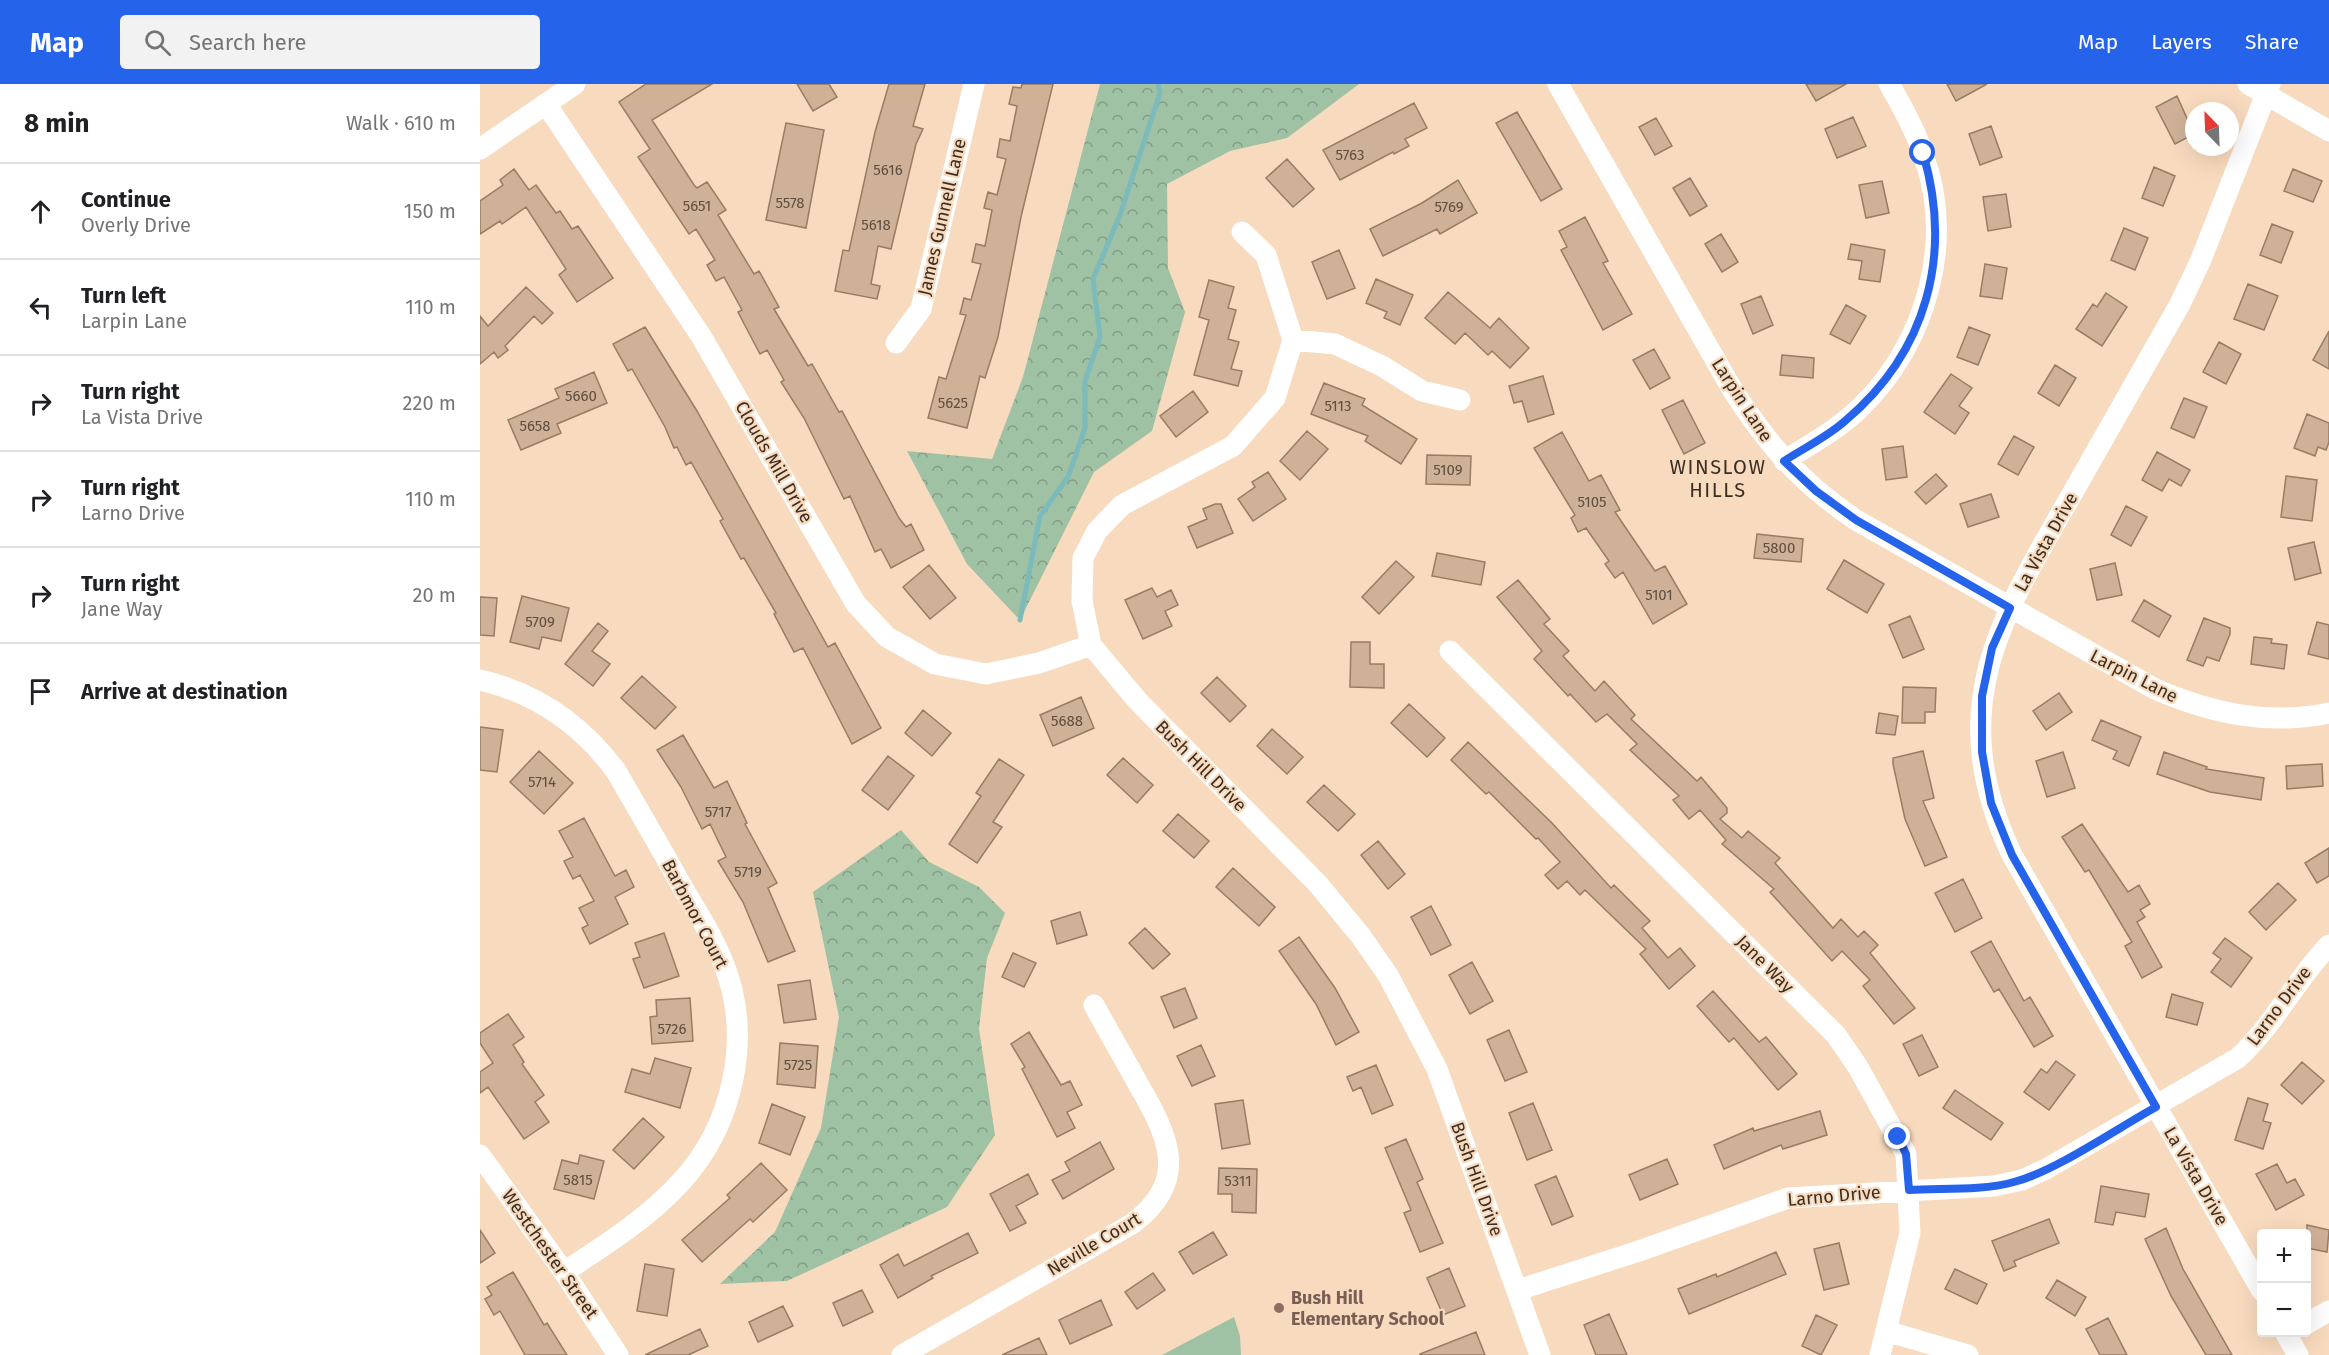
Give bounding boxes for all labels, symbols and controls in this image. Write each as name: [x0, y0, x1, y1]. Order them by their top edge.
search box: [120, 15, 540, 69]
text: Map: [30, 26, 84, 59]
icon: search: [141, 26, 174, 59]
text: Search here: [189, 29, 307, 56]
text: Map: [2078, 29, 2118, 55]
text: Layers: [2151, 29, 2212, 55]
text: Share: [2245, 29, 2299, 55]
north arrow: [2185, 102, 2239, 156]
text: 8 min: [24, 108, 90, 139]
text: Walk · 610 m: [346, 111, 456, 135]
street label: James Gunnell Lane: [913, 136, 971, 298]
route start: [1909, 139, 1935, 165]
house number: 5763: [1336, 146, 1364, 164]
house number: 5616: [873, 161, 903, 179]
text: Continue: [81, 186, 171, 213]
house number: 5578: [775, 194, 805, 212]
icon: ahead: [24, 195, 57, 228]
house number: 5651: [683, 197, 711, 215]
house number: 5769: [1434, 198, 1464, 216]
text: 150 m: [404, 199, 456, 223]
text: Overly Drive: [81, 213, 191, 237]
house number: 5618: [861, 216, 891, 234]
text: Turn left: [81, 282, 166, 309]
icon: left: [24, 291, 57, 324]
text: 110 m: [405, 295, 456, 319]
text: Larpin Lane: [81, 309, 187, 333]
street label: Larpin Lane: [1707, 354, 1777, 446]
text: Turn right: [81, 378, 180, 405]
icon: right: [24, 387, 57, 420]
house number: 5660: [565, 387, 597, 405]
text: 220 m: [403, 391, 456, 415]
house number: 5625: [938, 394, 968, 412]
street label: Clouds Mill Drive: [730, 397, 818, 527]
house number: 5113: [1324, 397, 1352, 415]
text: La Vista Drive: [81, 405, 203, 429]
house number: 5658: [519, 417, 551, 435]
district label: WINSLOW HILLS: [1670, 455, 1766, 502]
house number: 5109: [1433, 461, 1463, 479]
text: Turn right: [81, 474, 180, 501]
icon: right: [24, 483, 57, 516]
text: 110 m: [405, 487, 456, 511]
street label: La Vista Drive: [2010, 489, 2082, 595]
house number: 5105: [1577, 493, 1607, 511]
text: Larno Drive: [81, 501, 185, 525]
house number: 5800: [1763, 539, 1795, 557]
text: Turn right: [81, 570, 180, 597]
icon: right: [24, 579, 57, 612]
text: 20 m: [413, 583, 456, 607]
house number: 5101: [1645, 586, 1673, 604]
text: Jane Way: [81, 597, 162, 621]
house number: 5709: [525, 613, 555, 631]
street label: Larpin Lane: [2086, 645, 2182, 707]
icon: arrive: [24, 675, 57, 708]
text: Arrive at destination: [81, 678, 288, 705]
house number: 5688: [1051, 712, 1083, 730]
street label: Bush Hill Drive: [1151, 716, 1251, 816]
house number: 5714: [528, 773, 556, 791]
house number: 5717: [705, 803, 732, 821]
street label: Barbmor Court: [657, 856, 733, 973]
house number: 5719: [734, 863, 762, 881]
street label: Jane Way: [1731, 930, 1799, 998]
street label: Larno Drive: [2242, 962, 2316, 1050]
house number: 5726: [657, 1020, 687, 1038]
house number: 5725: [784, 1056, 812, 1074]
street label: Bush Hill Drive: [1446, 1119, 1508, 1239]
route end: [1884, 1123, 1910, 1149]
street label: La Vista Drive: [2159, 1123, 2233, 1229]
house number: 5815: [563, 1171, 593, 1189]
house number: 5311: [1224, 1172, 1252, 1190]
street label: Larno Drive: [1786, 1181, 1882, 1211]
street label: Westchester Street: [497, 1185, 603, 1323]
street label: Neville Court: [1043, 1207, 1145, 1281]
map controls: [2257, 1229, 2311, 1337]
button: +: [2257, 1229, 2311, 1283]
button: −: [2257, 1283, 2311, 1337]
place label: Bush Hill Elementary School: [1291, 1287, 1445, 1330]
marker: Bush Hill Elementary School: [1272, 1301, 1286, 1315]

